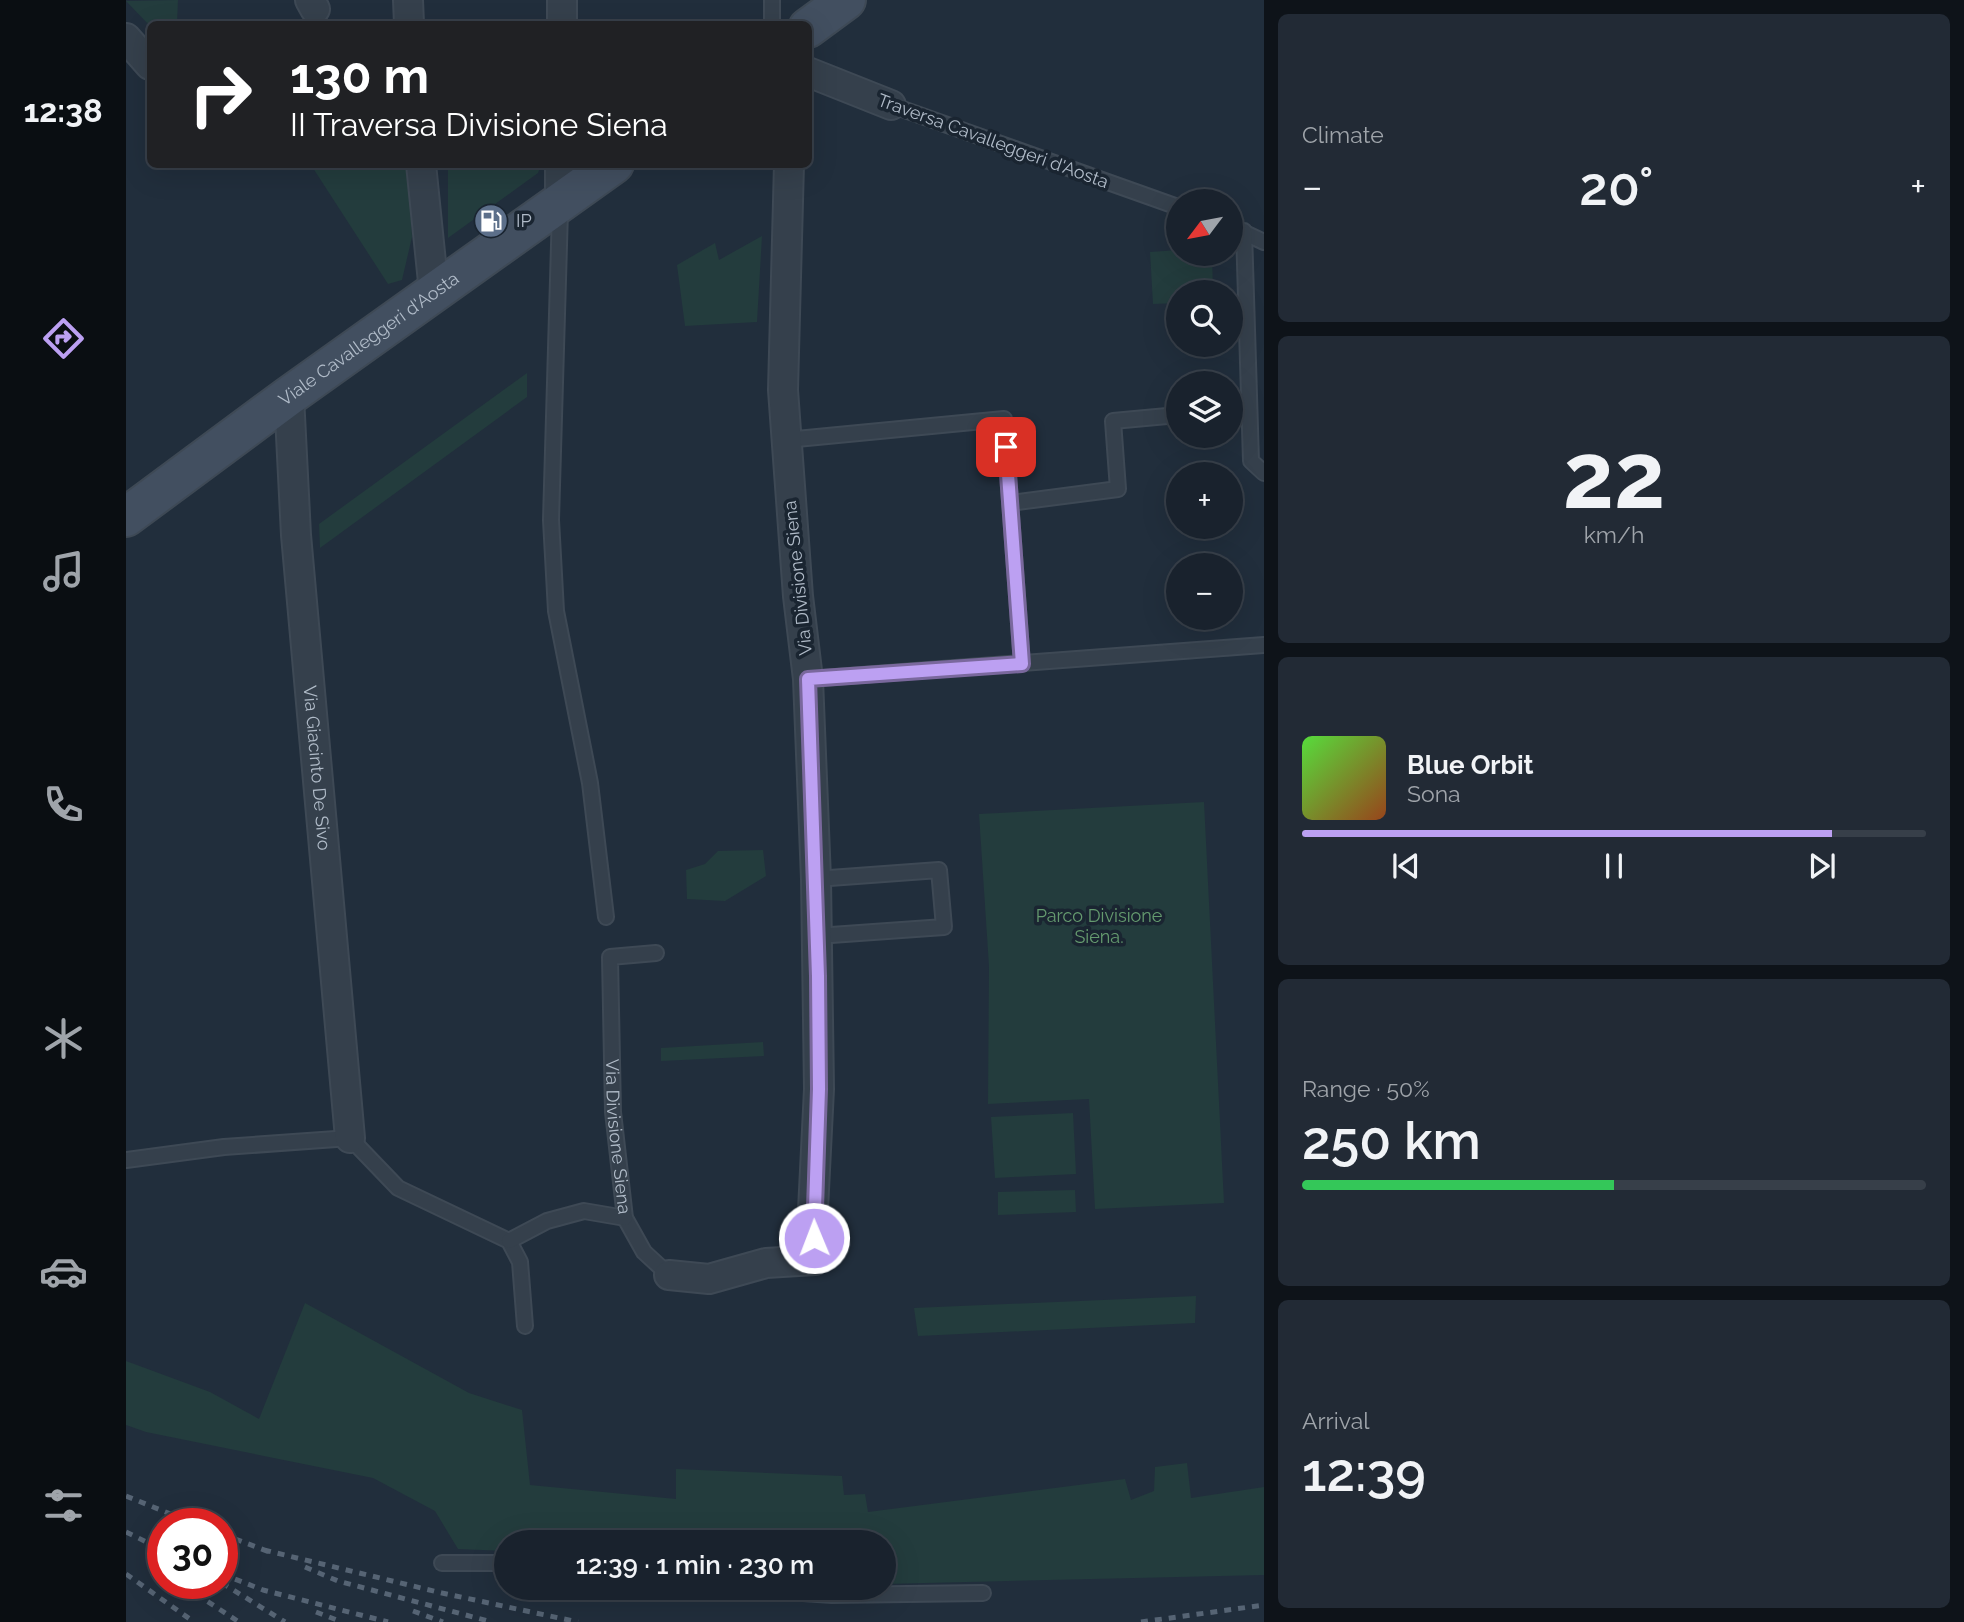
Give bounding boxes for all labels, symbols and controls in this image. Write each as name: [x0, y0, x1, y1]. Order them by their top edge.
text: 130 m: [290, 47, 429, 104]
icon: right: [175, 49, 266, 140]
street label: Traversa Cavalleggeri d'Aosta: [875, 89, 1111, 192]
text: 12:38: [24, 92, 102, 129]
text: II Traversa Divisione Siena: [290, 106, 668, 143]
text: Climate: [1302, 121, 1384, 148]
text: 20°: [1579, 156, 1653, 217]
text: −: [1302, 164, 1322, 209]
text: +: [1910, 164, 1926, 209]
north arrow: [1166, 189, 1242, 266]
map controls: [1166, 189, 1243, 630]
fuel station icon: IP: [472, 202, 510, 240]
place label: IP: [516, 210, 532, 231]
street label: Viale Cavalleggeri d'Aosta: [274, 267, 462, 410]
button: search: [1166, 280, 1243, 357]
icon: directions: [39, 314, 88, 363]
button: layers: [1166, 371, 1243, 448]
pin: [976, 417, 1036, 477]
text: 22: [1563, 422, 1665, 529]
icon: arrive: [987, 428, 1025, 466]
button: +: [1166, 462, 1243, 539]
street label: Via Divisione Siena: [779, 500, 816, 657]
text: km/h: [1584, 521, 1644, 548]
icon: music: [39, 547, 88, 596]
button: −: [1166, 553, 1243, 630]
street label: Via Giacinto De Sivo: [300, 684, 335, 852]
text: Blue Orbit: [1407, 750, 1534, 780]
icon: phone: [39, 780, 88, 829]
text: Sona: [1407, 780, 1461, 807]
icon: previous: [1387, 847, 1425, 885]
icon: pause: [1595, 847, 1633, 885]
icon: next: [1803, 847, 1841, 885]
park label: Parco Divisione Siena.: [1036, 905, 1163, 947]
icon: climate: [39, 1014, 88, 1063]
street label: Via Divisione Siena: [602, 1059, 635, 1215]
text: Range · 50%: [1302, 1075, 1430, 1102]
text: 250 km: [1302, 1110, 1481, 1171]
position arrow: [777, 1201, 851, 1275]
icon: car: [39, 1247, 88, 1296]
text: Arrival: [1302, 1407, 1369, 1434]
text: 12:39: [1302, 1442, 1426, 1503]
icon: filters: [39, 1481, 88, 1530]
speed limit sign: 30: [147, 1508, 238, 1599]
text: 12:39 · 1 min · 230 m: [576, 1550, 814, 1580]

